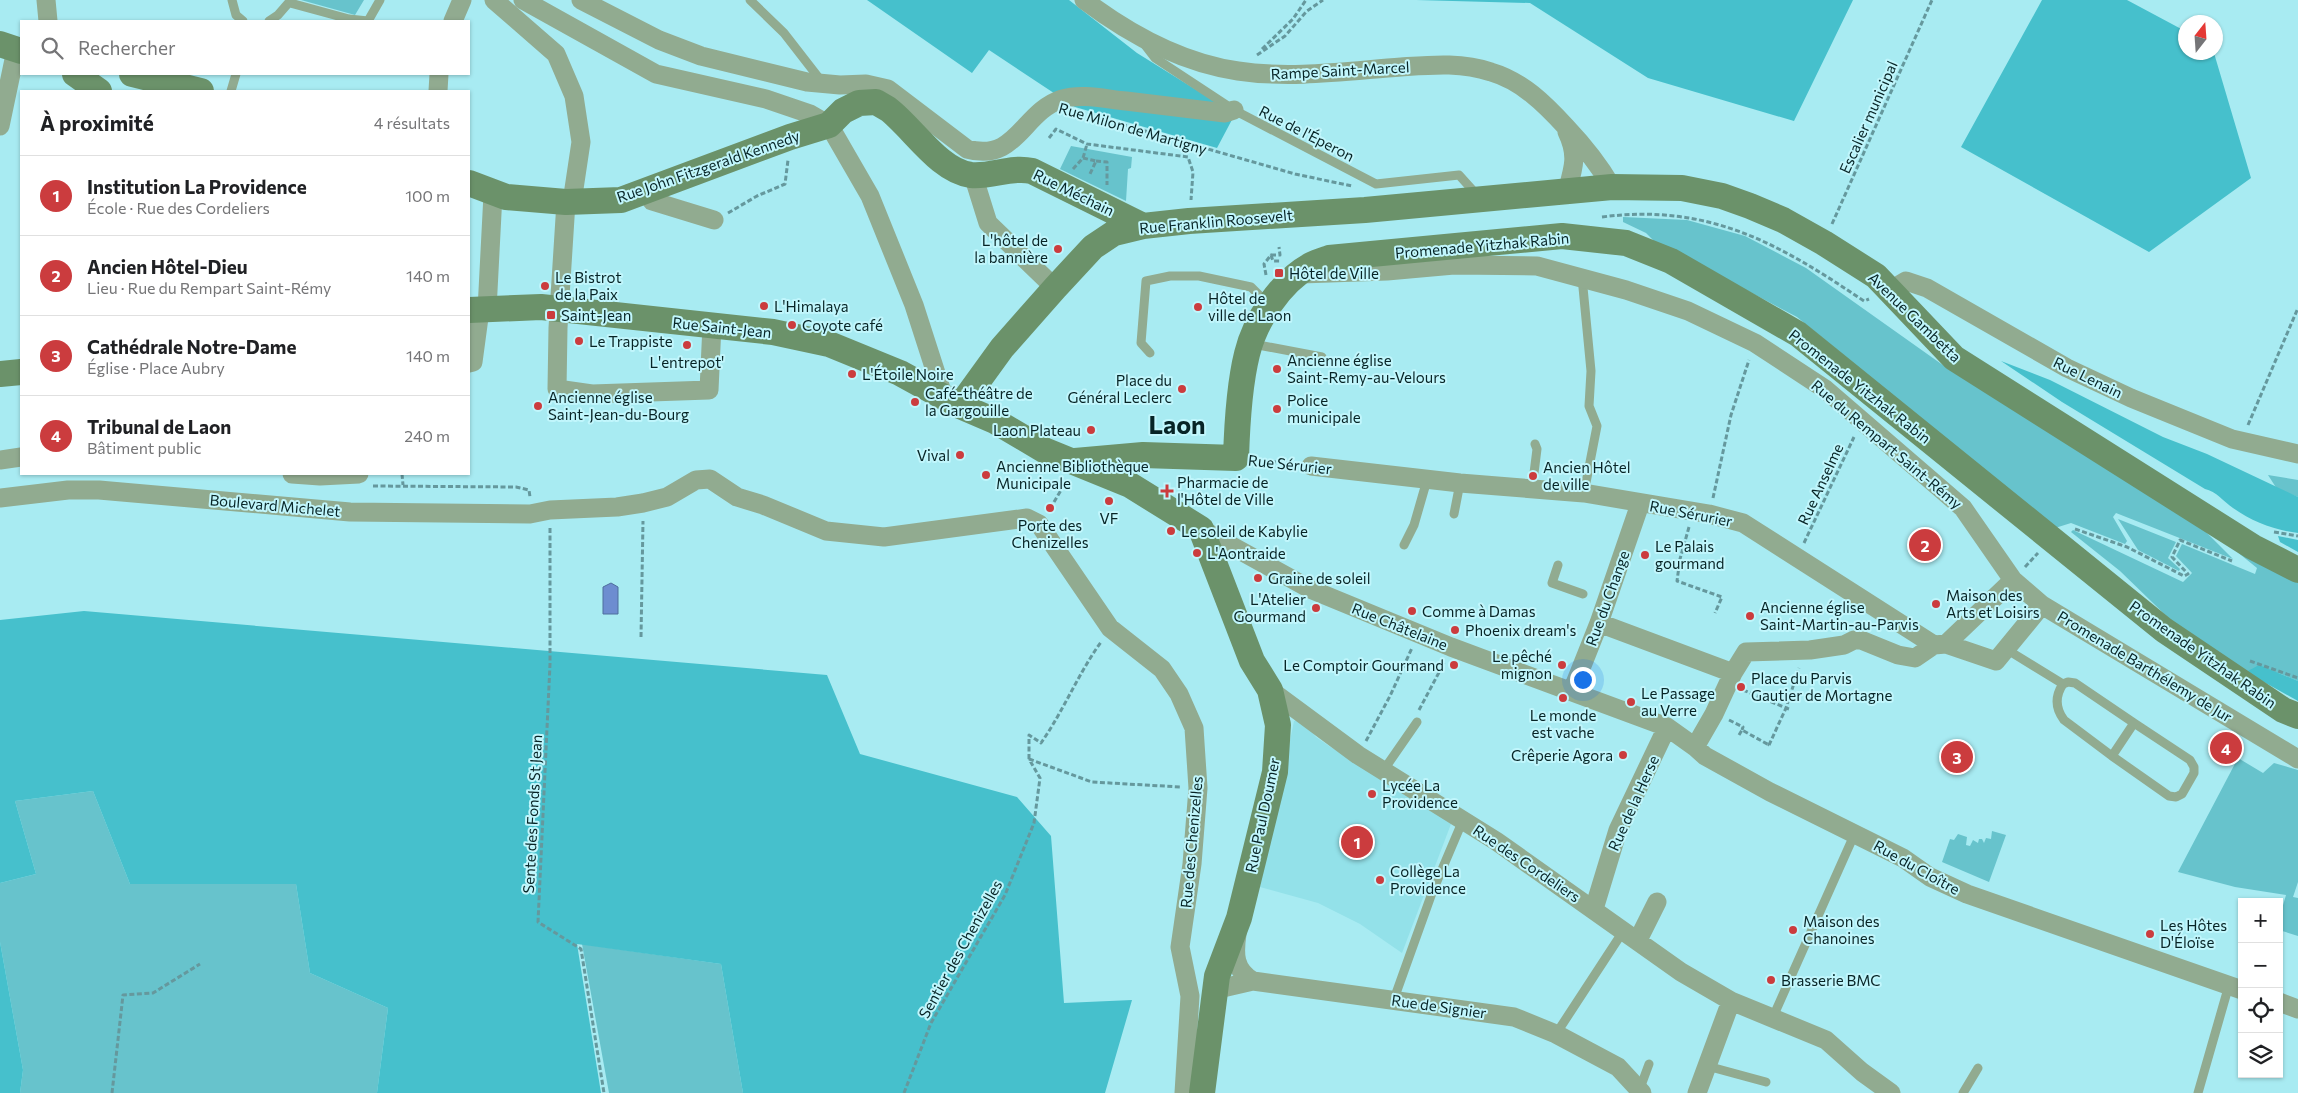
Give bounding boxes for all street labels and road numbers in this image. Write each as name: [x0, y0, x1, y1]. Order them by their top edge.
street label: Rampe Saint-Marcel: [1270, 57, 1410, 83]
street label: Escalier municipal: [1835, 58, 1901, 176]
street label: Rue Milon de Martigny: [1057, 98, 1209, 158]
street label: Rue de l'Éperon: [1256, 100, 1358, 165]
street label: Rue John Fitzgerald Kennedy: [614, 126, 802, 206]
street label: Rue Méchain: [1031, 165, 1117, 219]
street label: Rue Franklin Roosevelt: [1138, 205, 1294, 237]
street label: Promenade Yitzhak Rabin: [1394, 228, 1570, 262]
street label: Avenue Gambetta: [1865, 268, 1965, 366]
street label: Rue Saint-Jean: [672, 313, 772, 341]
street label: Promenade Yitzhak Rabin: [1786, 325, 1934, 447]
street label: Rue Lenain: [2051, 353, 2125, 401]
street label: Rue du Rempart Saint-Rémy: [1808, 376, 1966, 512]
street label: Rue Anselme: [1793, 440, 1847, 528]
street label: Rue Sérurier: [1247, 451, 1333, 477]
street label: Boulevard Michelet: [209, 490, 341, 520]
street label: Rue Sérurier: [1648, 496, 1734, 530]
street label: Rue du Change: [1581, 548, 1633, 648]
street label: Promenade Yitzhak Rabin: [2126, 596, 2280, 712]
street label: Rue Châtelaine: [1349, 599, 1451, 653]
street label: Promenade Barthélemy de Jur: [2054, 607, 2236, 725]
street label: Sente des Fonds St Jean: [519, 734, 545, 894]
street label: Rue de la Herse: [1604, 752, 1662, 854]
street label: Rue Paul Doumer: [1241, 756, 1283, 874]
street label: Rue des Chenizelles: [1176, 775, 1206, 909]
street label: Rue des Cordeliers: [1470, 821, 1584, 906]
street label: Rue du Cloître: [1871, 836, 1963, 898]
street label: Sentier des Chenizelles: [914, 877, 1006, 1021]
street label: Rue de Signier: [1390, 990, 1488, 1022]

